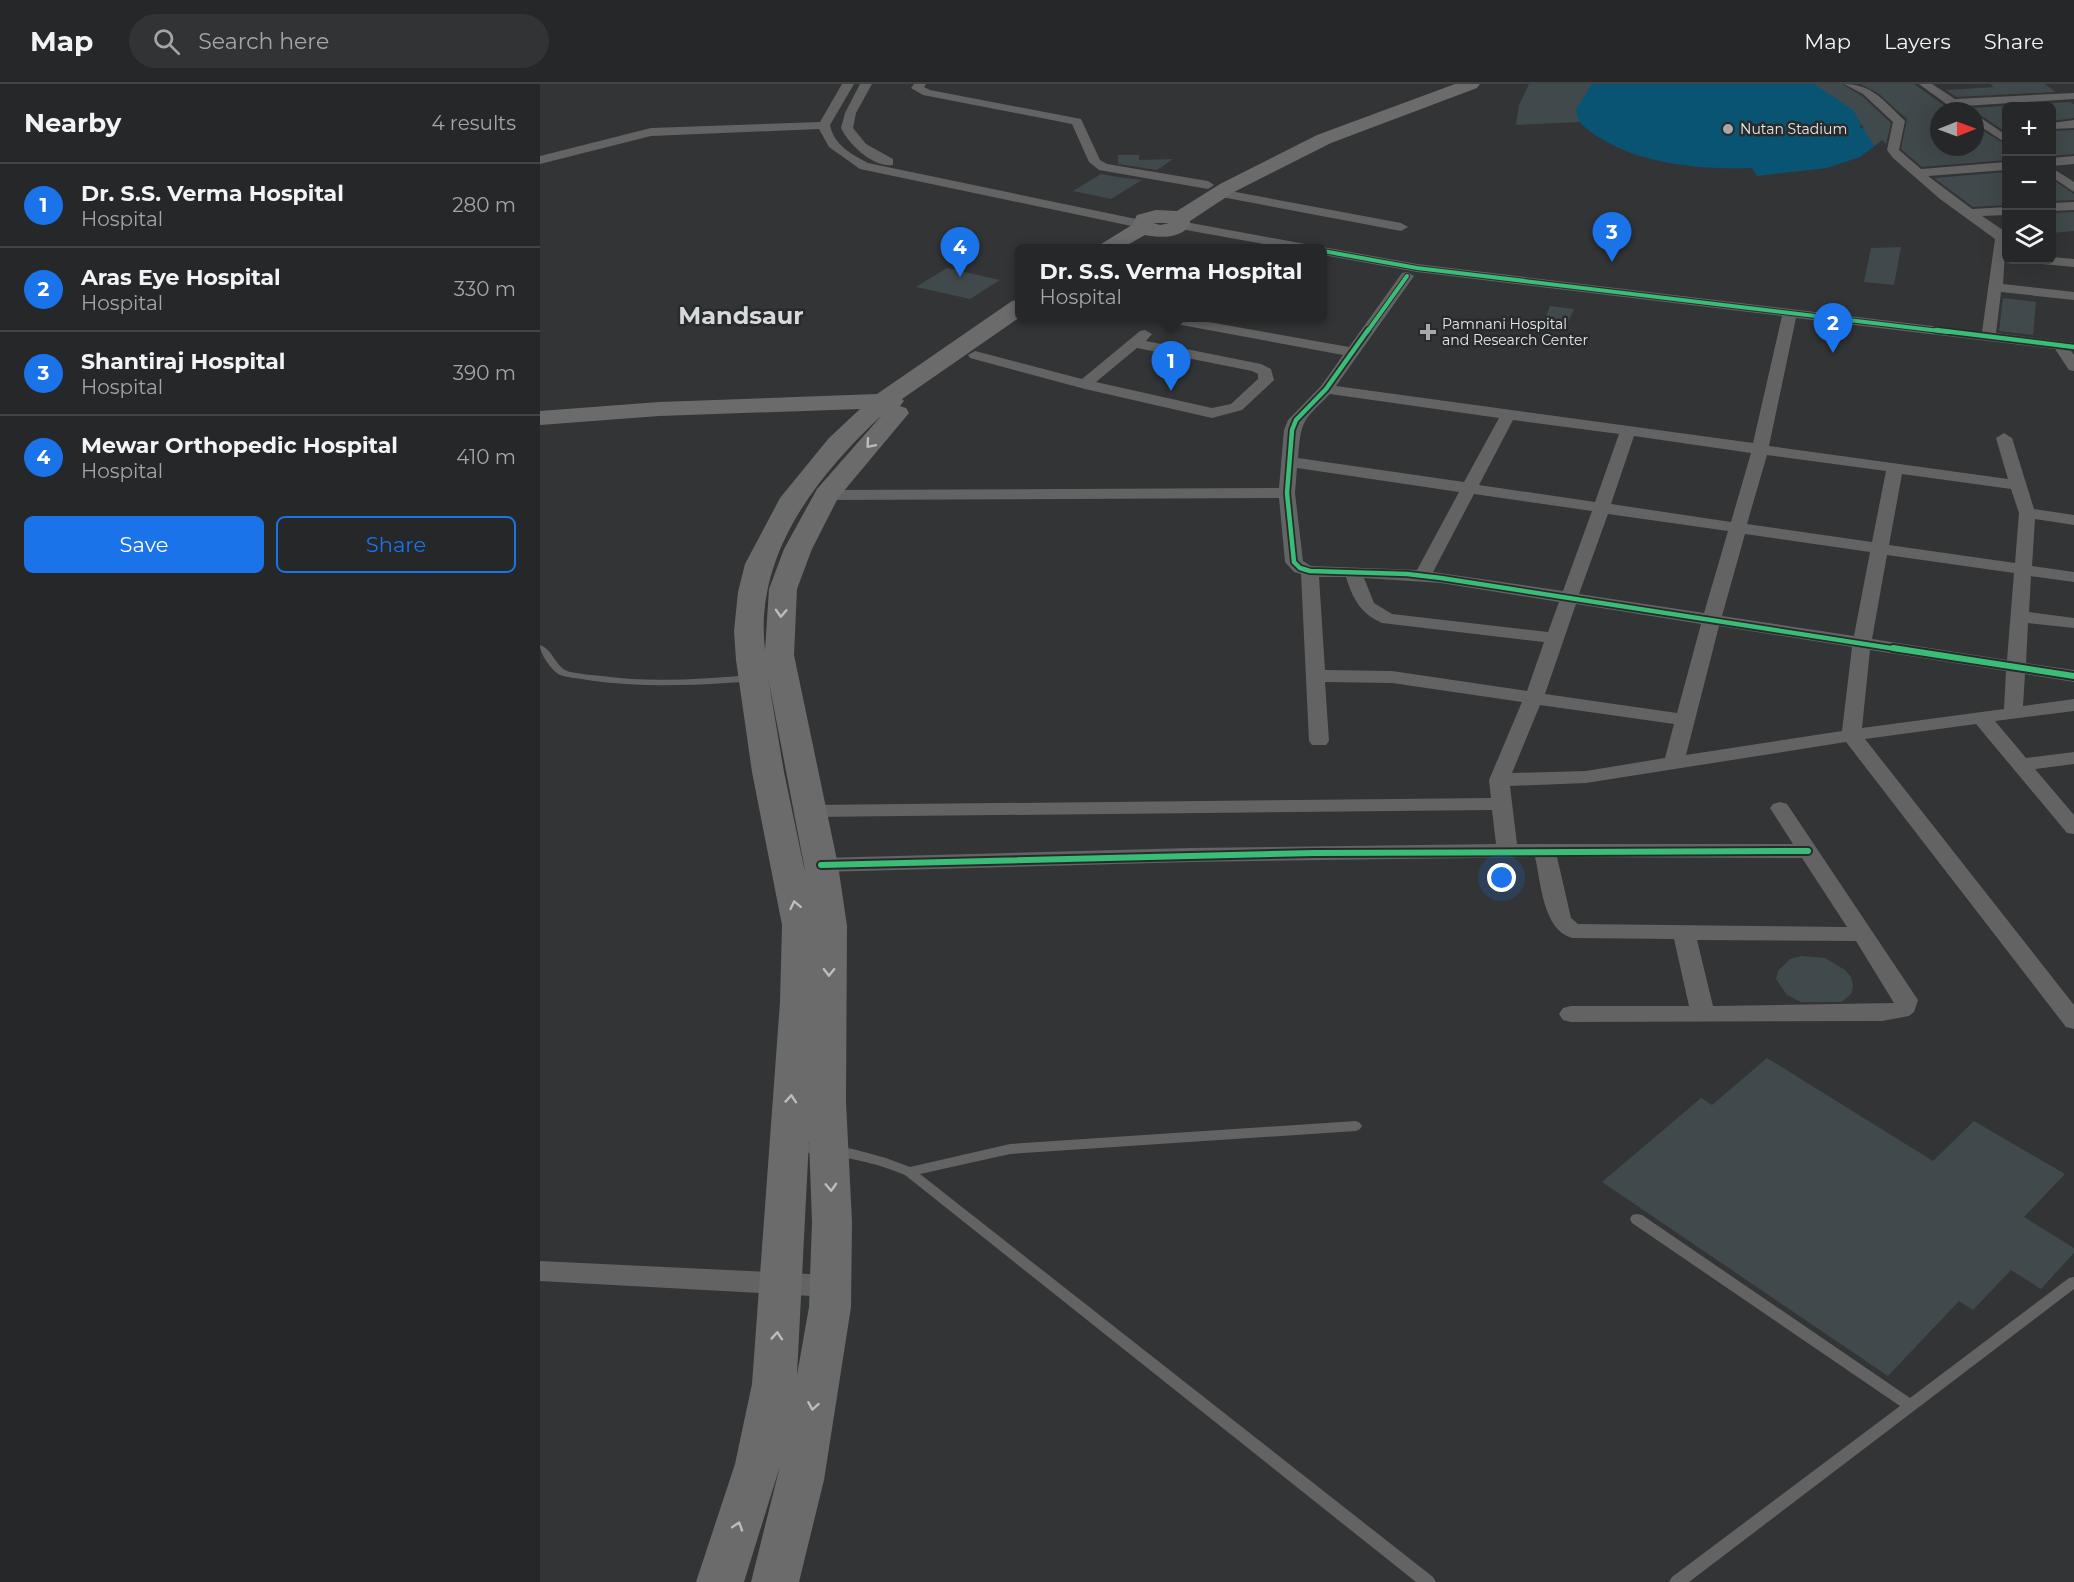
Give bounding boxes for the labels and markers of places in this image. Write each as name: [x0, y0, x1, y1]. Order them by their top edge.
place label: Nutan Stadium: [1740, 120, 1847, 138]
marker: Nutan Stadium: [1721, 122, 1735, 136]
pin: 3: [1592, 212, 1632, 262]
pin: 4: [940, 228, 980, 277]
pin: 2: [1814, 304, 1852, 353]
place label: Pamnani Hospital and Research Center: [1442, 315, 1589, 349]
marker: Pamnani Hospital and Research Center: [1419, 323, 1437, 341]
pin: 1: [1152, 342, 1190, 391]

